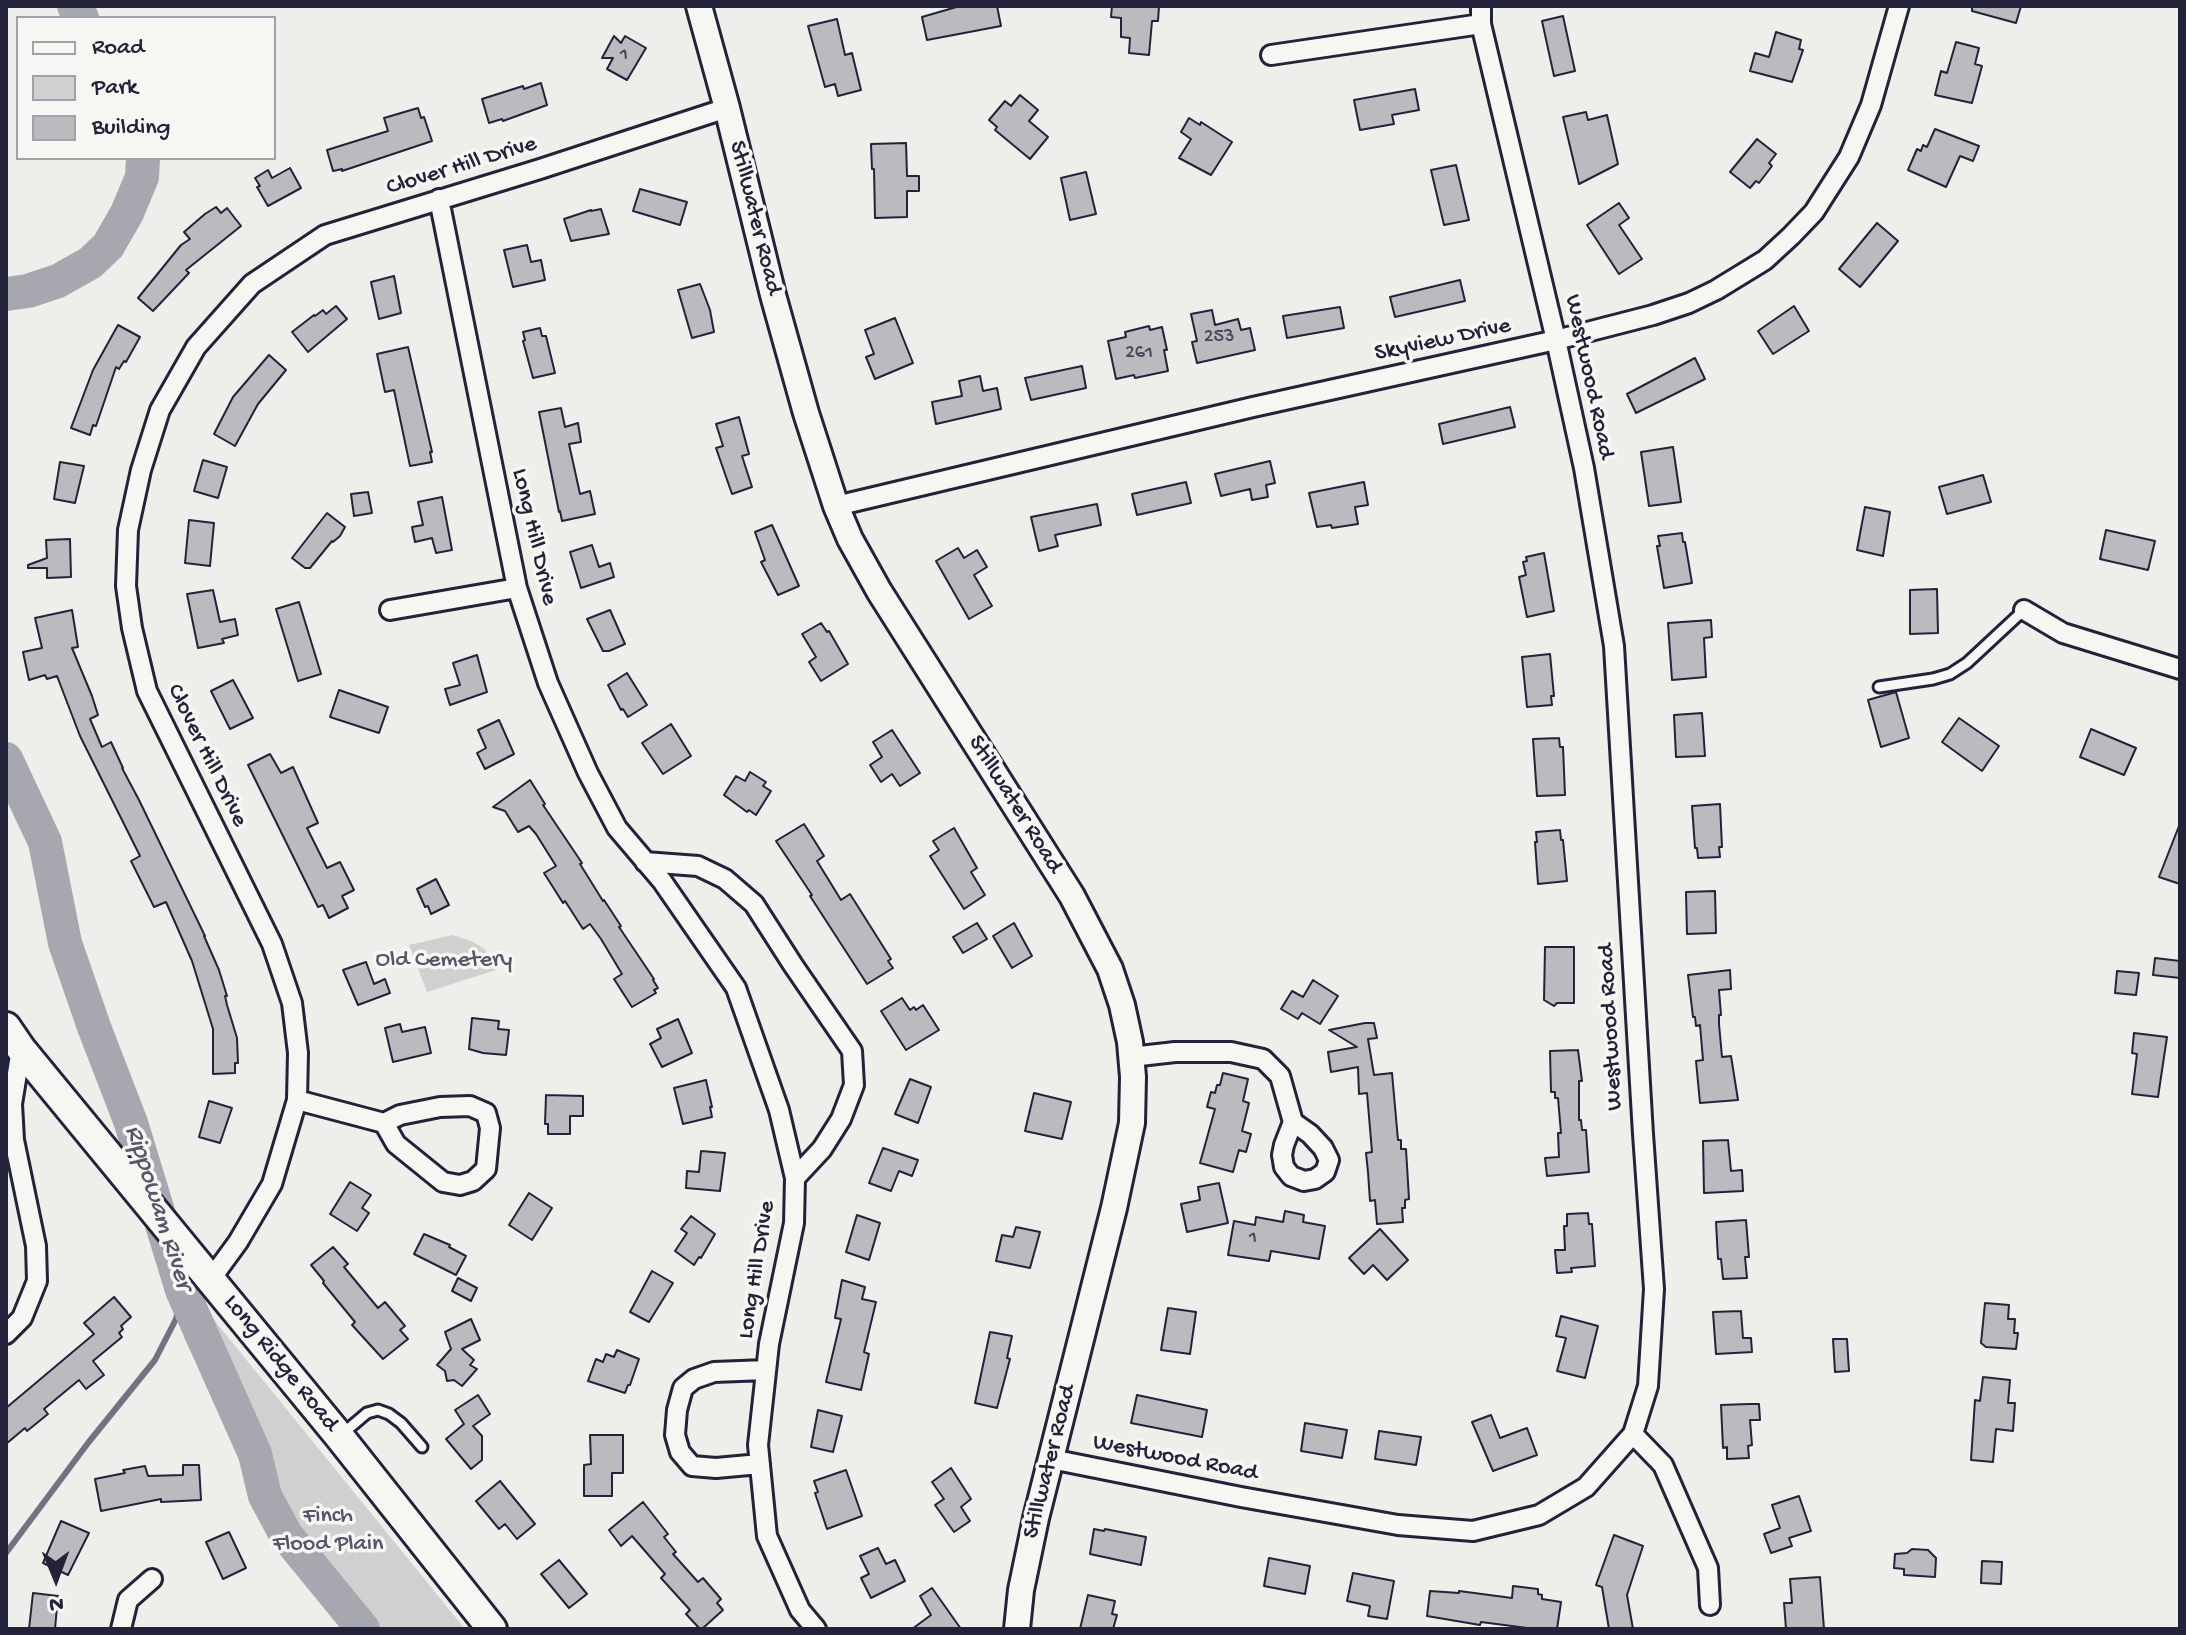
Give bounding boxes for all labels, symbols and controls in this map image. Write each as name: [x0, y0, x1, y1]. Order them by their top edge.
legend: [16, 16, 276, 160]
text: Road: [92, 34, 144, 63]
house number: 1: [620, 44, 628, 68]
text: Park: [92, 74, 138, 103]
text: Building: [92, 114, 170, 143]
street label: Clover Hill Drive: [384, 131, 540, 203]
street label: Stillwater Road: [721, 138, 787, 298]
street label: Westwood Road: [1557, 292, 1619, 462]
street label: Skyview Drive: [1372, 313, 1514, 369]
house number: 253: [1204, 326, 1234, 350]
house number: 261: [1125, 342, 1153, 366]
street label: Long Hill Drive: [503, 466, 563, 608]
street label: Clover Hill Drive: [159, 680, 253, 832]
street label: Stillwater Road: [960, 731, 1068, 879]
street label: Westwood Road: [1593, 943, 1631, 1111]
park label: Old Cemetery: [376, 947, 512, 975]
water label: Rippowam River: [116, 1122, 198, 1294]
street label: Long Hill Drive: [733, 1199, 783, 1341]
house number: 1: [1249, 1227, 1257, 1251]
street label: Long Ridge Road: [216, 1290, 344, 1438]
street label: Stillwater Road: [1018, 1382, 1084, 1542]
street label: Westwood Road: [1090, 1429, 1260, 1489]
park label: Finch Flood Plain: [273, 1503, 383, 1559]
north arrow: [16, 1539, 96, 1619]
text: N: [49, 1590, 64, 1616]

